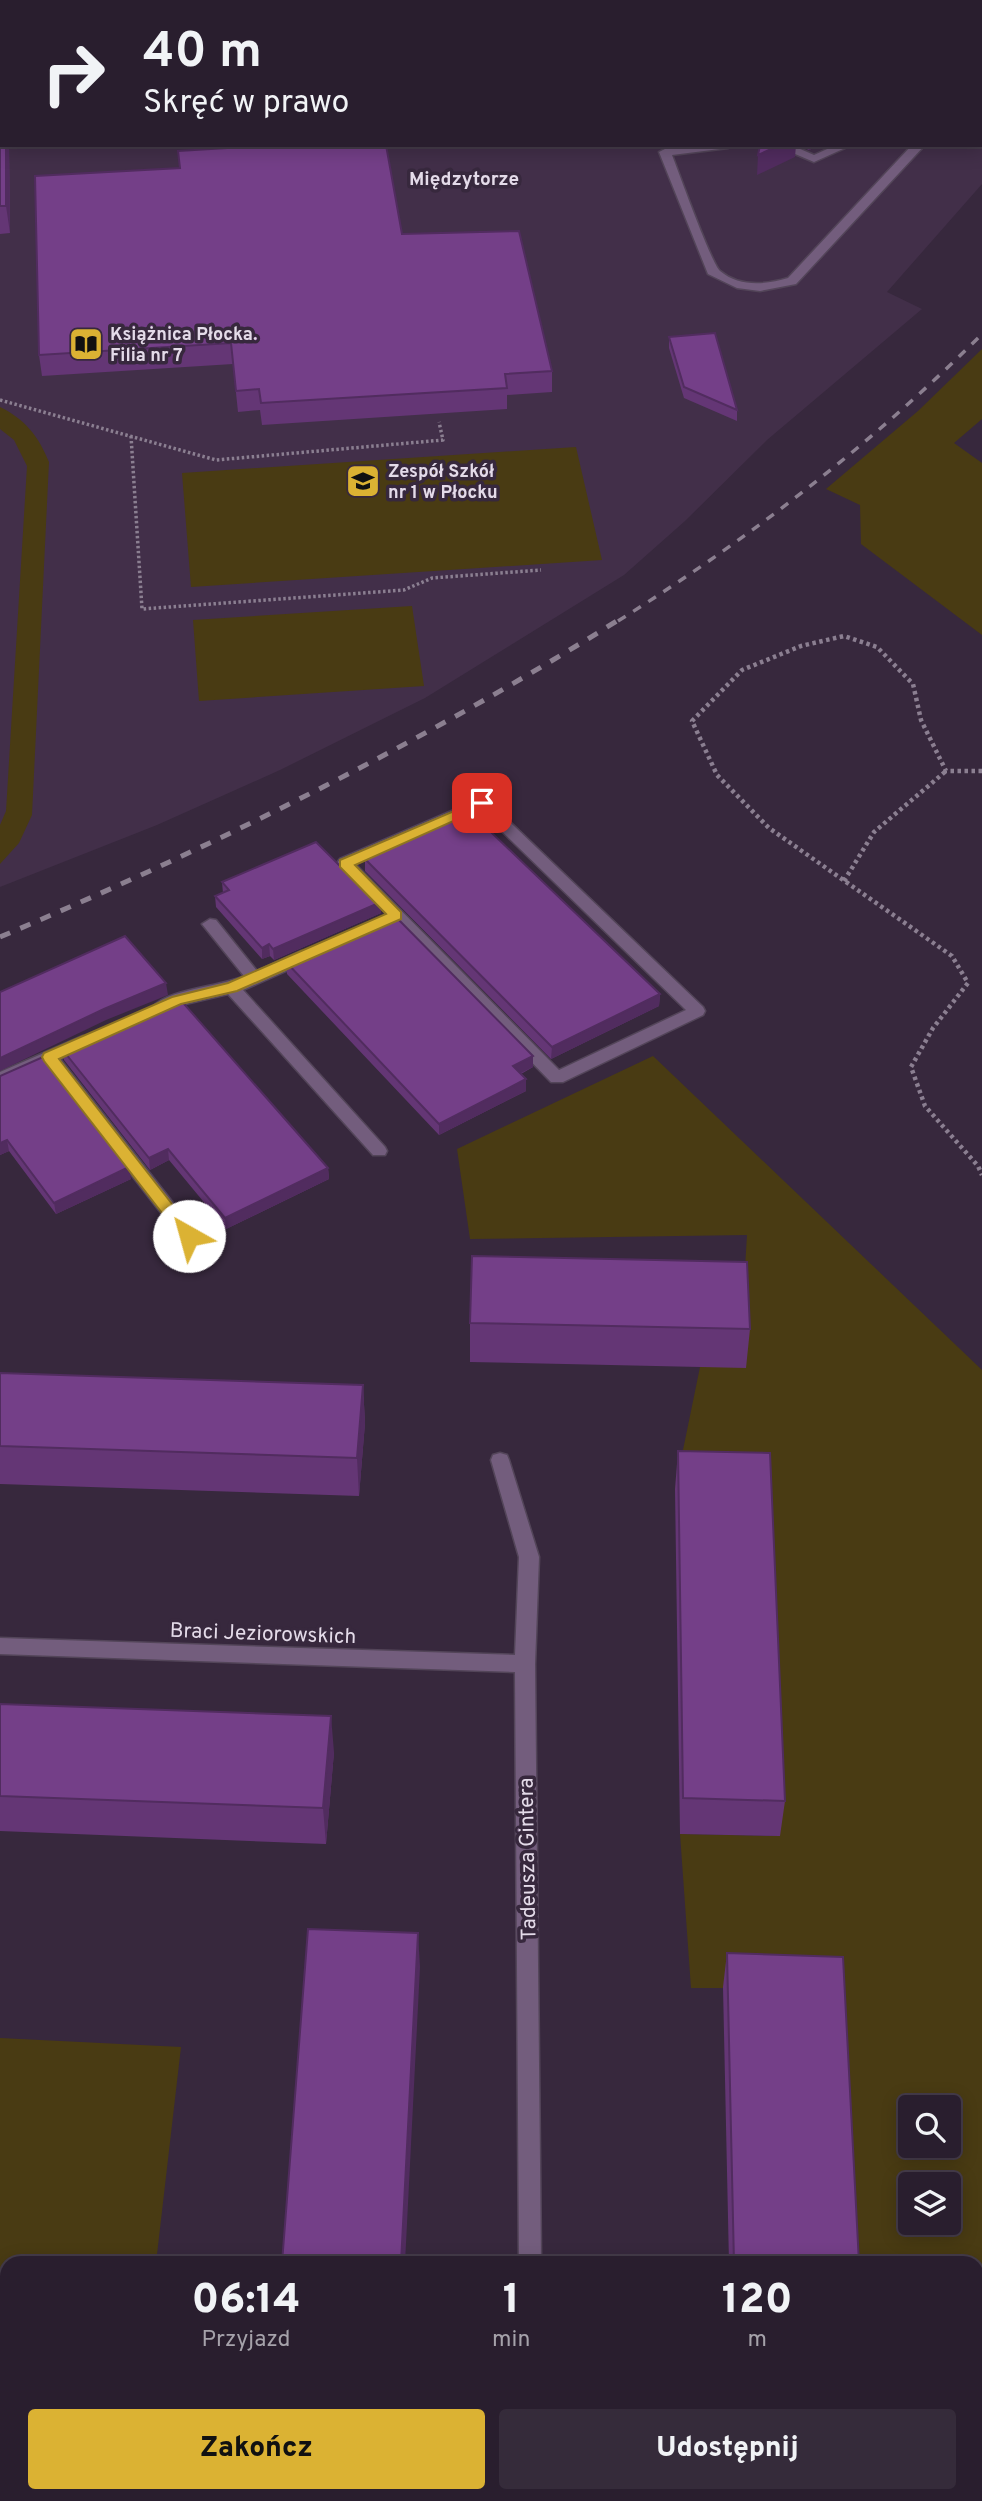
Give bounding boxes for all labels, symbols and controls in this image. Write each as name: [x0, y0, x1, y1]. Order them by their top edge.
text: 40 m: [143, 23, 262, 85]
icon: right: [28, 28, 119, 119]
text: Skręć w prawo: [143, 84, 349, 124]
district label: Międzytorze: [409, 168, 519, 192]
place label: Książnica Płocka. Filia nr 7: [110, 324, 257, 368]
library icon: Książnica Płocka. Filia nr 7: [67, 325, 105, 363]
place label: Zespół Szkół nr 1 w Płocku: [388, 461, 498, 505]
school or university icon: Zespół Szkół nr 1 w Płocku: [344, 462, 382, 500]
pin: [452, 773, 512, 833]
icon: arrive: [463, 784, 501, 822]
position arrow: [152, 1199, 226, 1273]
street label: Braci Jeziorowskich: [169, 1618, 357, 1651]
street label: Tadeusza Gintera: [514, 1777, 543, 1941]
map controls: [898, 2095, 961, 2235]
button: search: [898, 2095, 961, 2158]
button: layers: [898, 2172, 961, 2235]
text: 06:14: [191, 2275, 301, 2328]
text: 1: [503, 2275, 520, 2328]
text: 120: [722, 2275, 793, 2328]
text: Przyjazd: [202, 2326, 291, 2355]
text: min: [492, 2326, 530, 2355]
text: m: [747, 2326, 767, 2355]
button: Zakończ: [28, 2409, 485, 2489]
button: Udostępnij: [499, 2409, 956, 2489]

